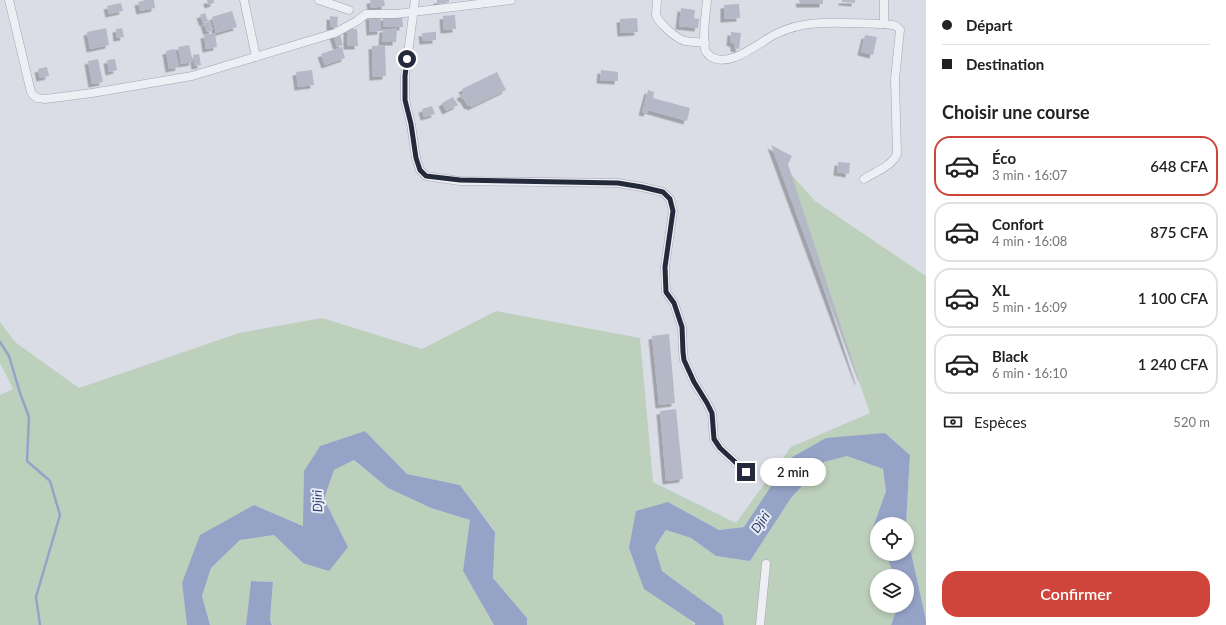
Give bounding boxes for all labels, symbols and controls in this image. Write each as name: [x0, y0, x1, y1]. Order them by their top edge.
text: Départ: [966, 16, 1013, 34]
route start: [398, 50, 416, 68]
text: Destination: [966, 55, 1044, 73]
text: Choisir une course: [942, 101, 1090, 123]
icon: car: [944, 148, 980, 184]
text: Éco: [992, 149, 1016, 167]
text: 648 CFA: [1150, 157, 1208, 175]
text: 3 min · 16:07: [992, 167, 1067, 183]
icon: car: [944, 214, 980, 250]
text: Confort: [992, 215, 1044, 233]
text: 875 CFA: [1150, 223, 1208, 241]
text: 4 min · 16:08: [992, 233, 1067, 249]
icon: car: [944, 280, 980, 316]
text: XL: [992, 281, 1010, 299]
text: 1 100 CFA: [1138, 289, 1208, 307]
text: 5 min · 16:09: [992, 299, 1067, 315]
icon: car: [944, 346, 980, 382]
text: Black: [992, 347, 1028, 365]
text: 1 240 CFA: [1138, 355, 1208, 373]
text: 6 min · 16:10: [992, 365, 1067, 381]
icon: cash: [942, 411, 964, 433]
text: Espèces: [974, 413, 1027, 431]
text: 520 m: [1173, 414, 1210, 430]
callout: 2 min: [760, 458, 826, 486]
route end: [737, 463, 755, 481]
text: 2 min: [777, 464, 809, 480]
water label: Djiri: [309, 490, 325, 512]
water label: Djiri: [747, 508, 773, 536]
map controls: [870, 517, 914, 613]
button: locate: [870, 517, 914, 561]
button: layers: [870, 569, 914, 613]
button: Confirmer: [942, 571, 1210, 617]

